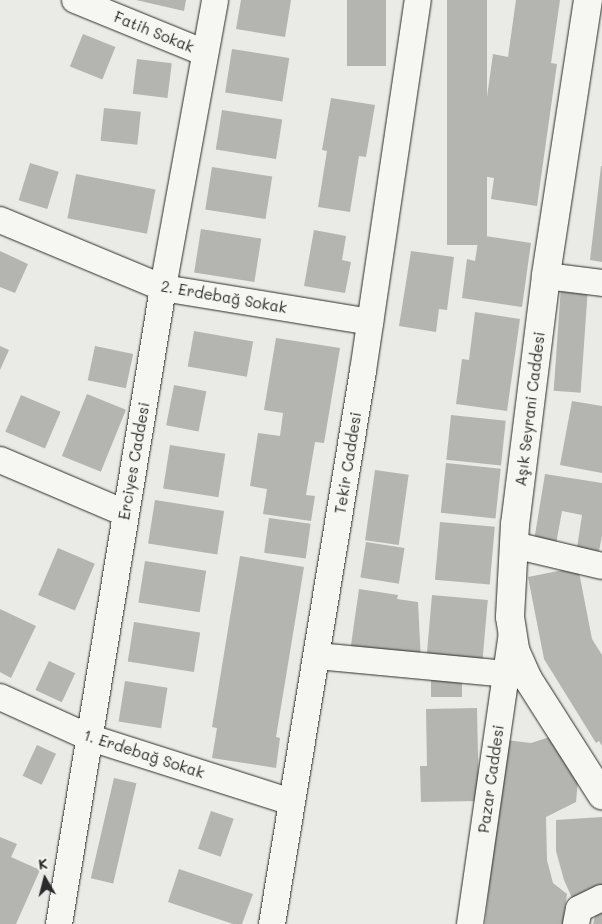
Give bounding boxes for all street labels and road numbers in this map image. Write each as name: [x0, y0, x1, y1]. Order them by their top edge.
street label: Fatih Sokak: [111, 8, 197, 56]
street label: 2. Erdebağ Sokak: [160, 277, 288, 317]
street label: Aşık Seyrani Caddesi: [512, 331, 548, 487]
street label: Erciyes Caddesi: [115, 401, 153, 521]
street label: Tekir Caddesi: [331, 411, 365, 515]
street label: Pazar Caddesi: [475, 724, 507, 834]
street label: 1. Erdebağ Sokak: [81, 726, 207, 782]

